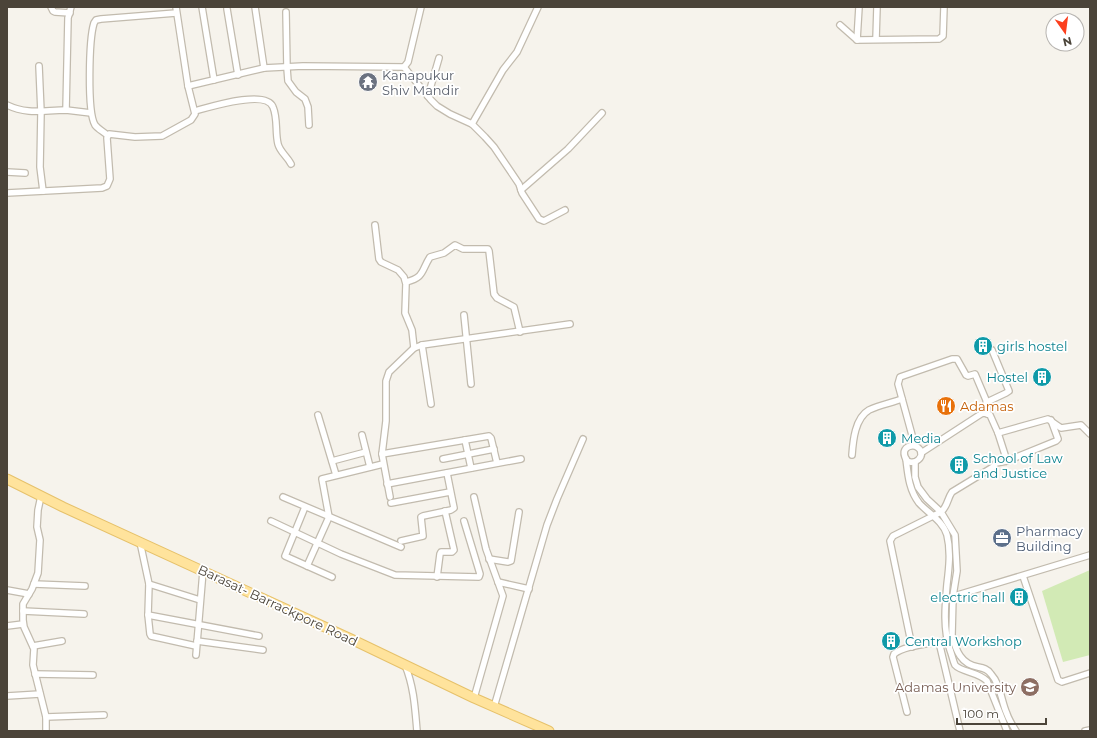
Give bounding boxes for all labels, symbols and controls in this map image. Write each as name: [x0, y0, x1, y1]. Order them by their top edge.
north arrow: [1045, 12, 1085, 52]
text: N: [1061, 34, 1073, 50]
place label: Kanapukur Shiv Mandir: [382, 67, 459, 98]
temple icon: Kanapukur Shiv Mandir: [357, 71, 379, 93]
building icon: girls hostel: [972, 335, 994, 357]
place label: girls hostel: [997, 338, 1067, 354]
building icon: Hostel: [1031, 366, 1053, 388]
place label: Hostel: [987, 369, 1028, 385]
restaurant icon: Adamas: [935, 395, 957, 417]
place label: Adamas: [960, 398, 1014, 414]
building icon: Media: [876, 427, 898, 449]
place label: Media: [901, 430, 941, 446]
place label: School of Law and Justice: [973, 450, 1063, 481]
building icon: School of Law and Justice: [948, 454, 970, 476]
place label: Pharmacy Building: [1016, 523, 1084, 554]
office icon: Pharmacy Building: [991, 527, 1013, 549]
street label: Barasat- Barrackpore Road: [196, 561, 360, 649]
building icon: electric hall: [1008, 586, 1030, 608]
place label: electric hall: [930, 589, 1005, 605]
building icon: Central Workshop: [880, 630, 902, 652]
place label: Central Workshop: [905, 633, 1022, 649]
school or university icon: Adamas University: [1019, 676, 1041, 698]
place label: Adamas University: [895, 679, 1017, 695]
scale bar: [957, 700, 1046, 726]
text: 100 m: [963, 706, 999, 721]

